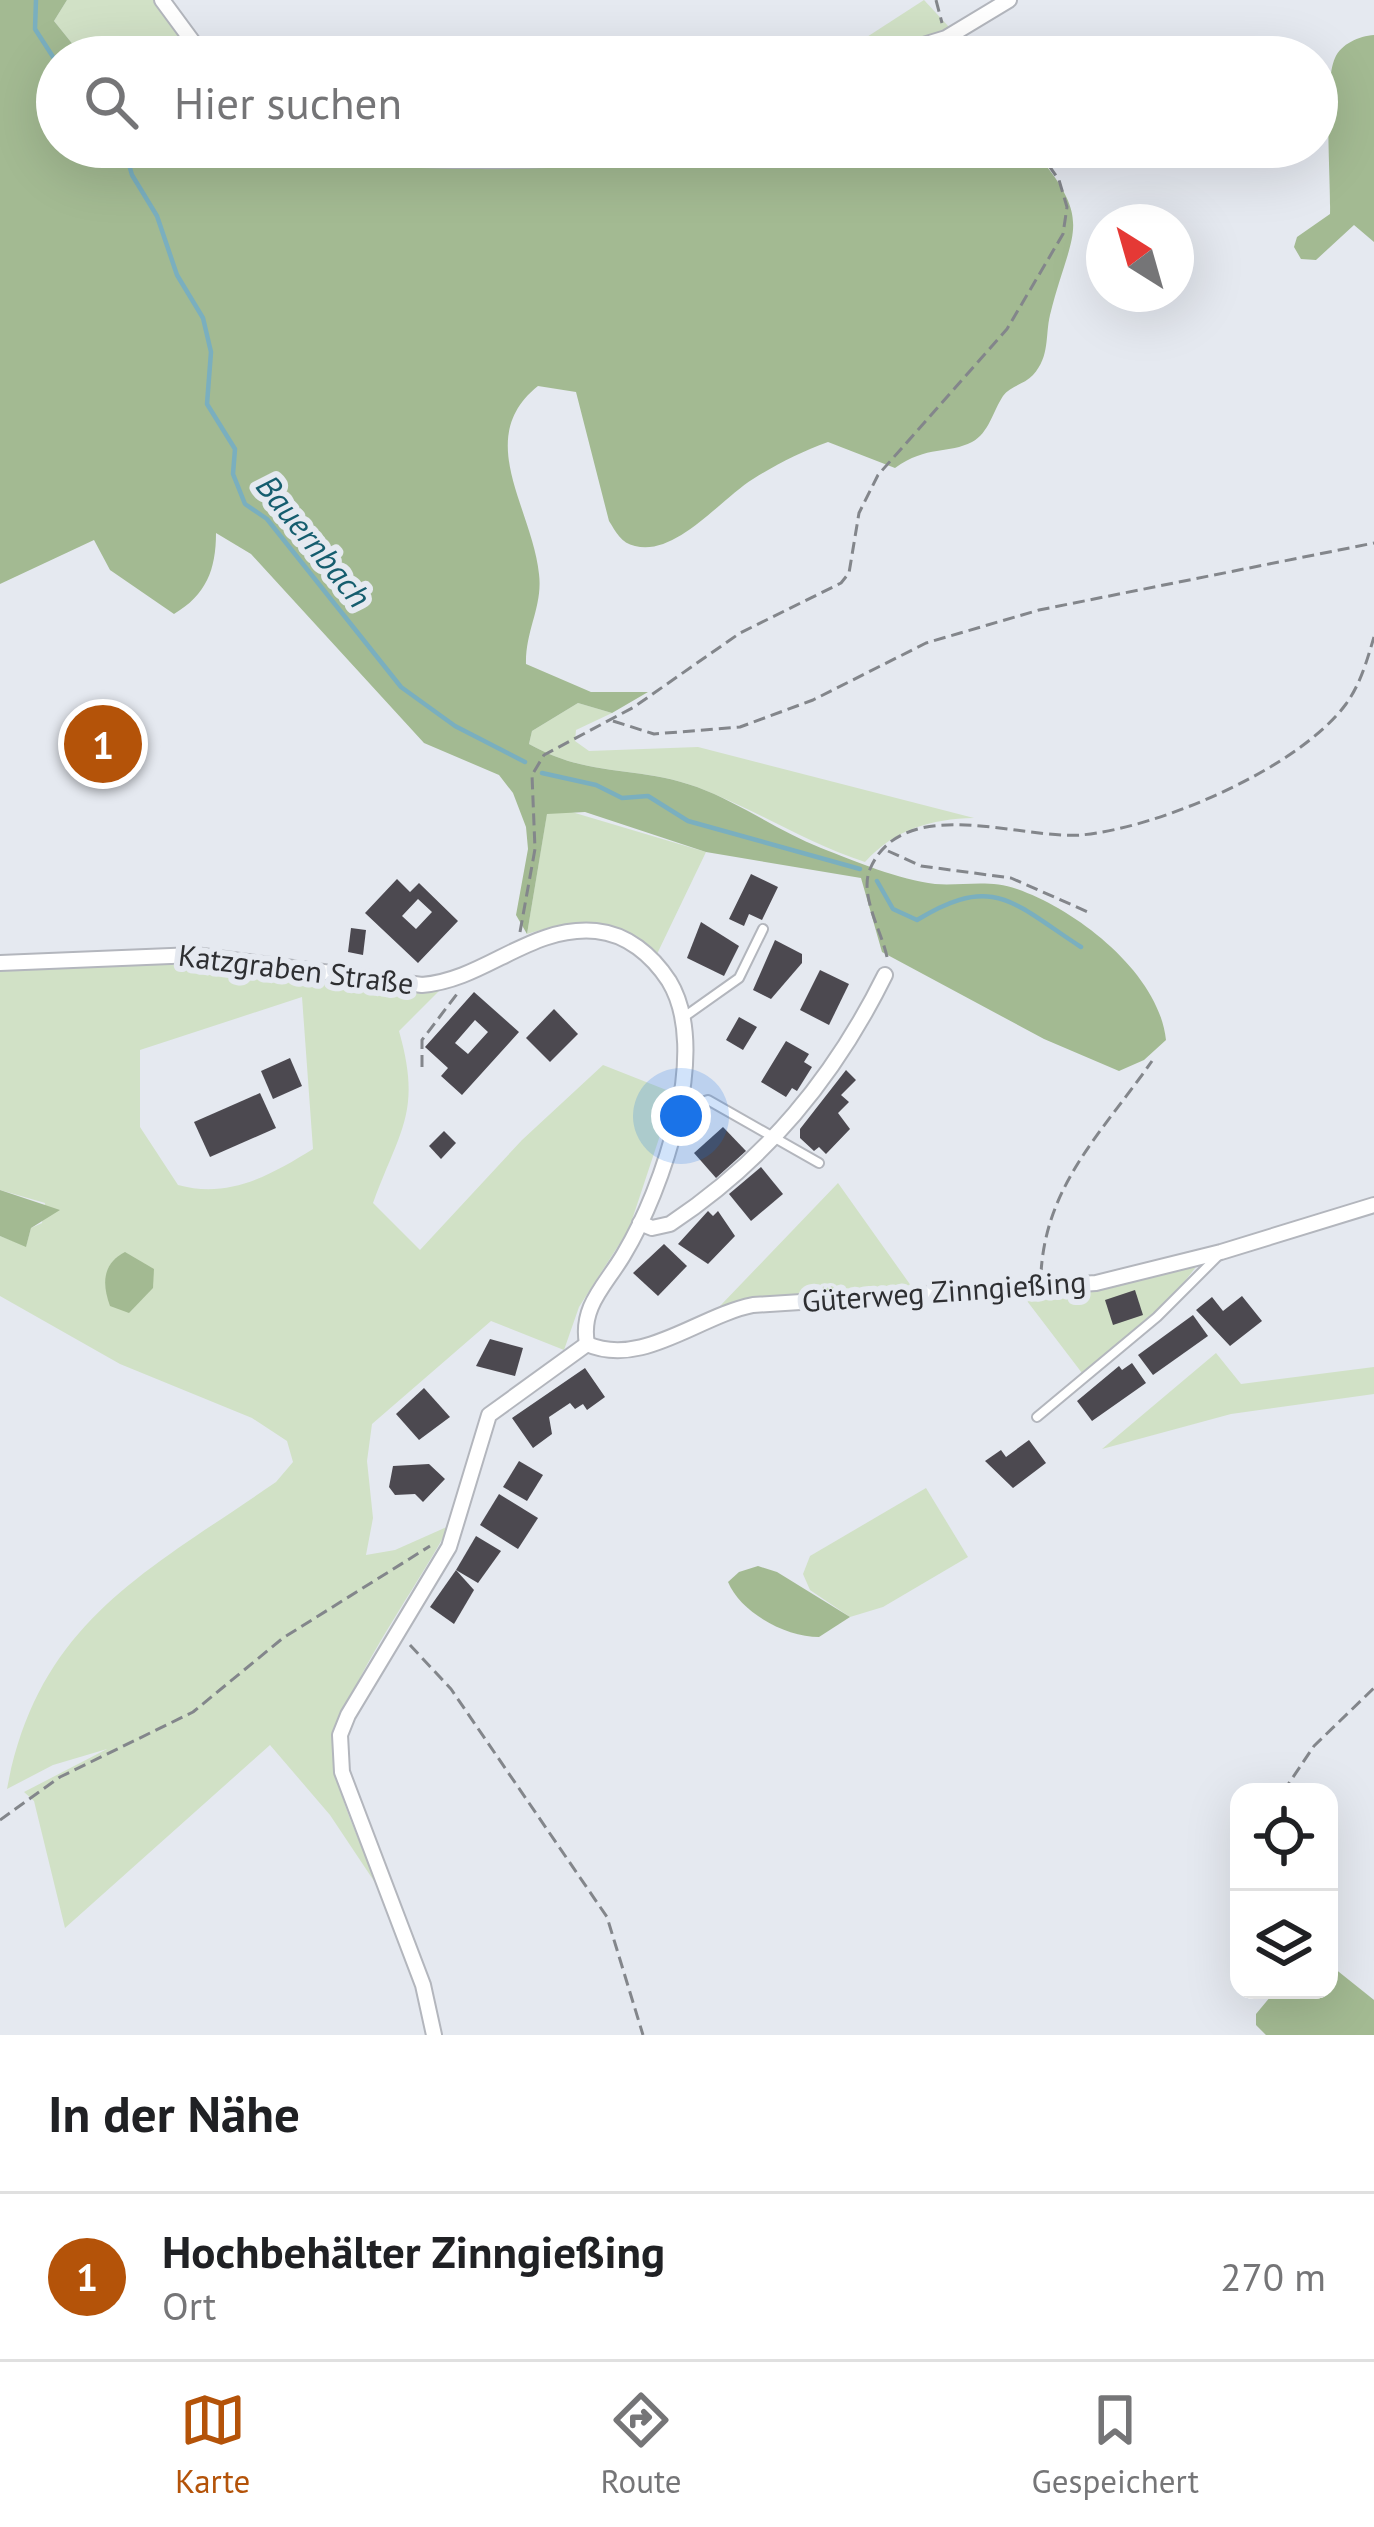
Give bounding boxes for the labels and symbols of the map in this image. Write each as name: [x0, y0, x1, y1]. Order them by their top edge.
north arrow: [1086, 204, 1194, 312]
water label: Bauernbach: [248, 465, 381, 616]
pin: 1: [64, 699, 142, 789]
street label: Katzgraben Straße: [176, 935, 416, 1002]
your location: [651, 1086, 711, 1146]
street label: Güterweg Zinngießing: [800, 1261, 1087, 1320]

